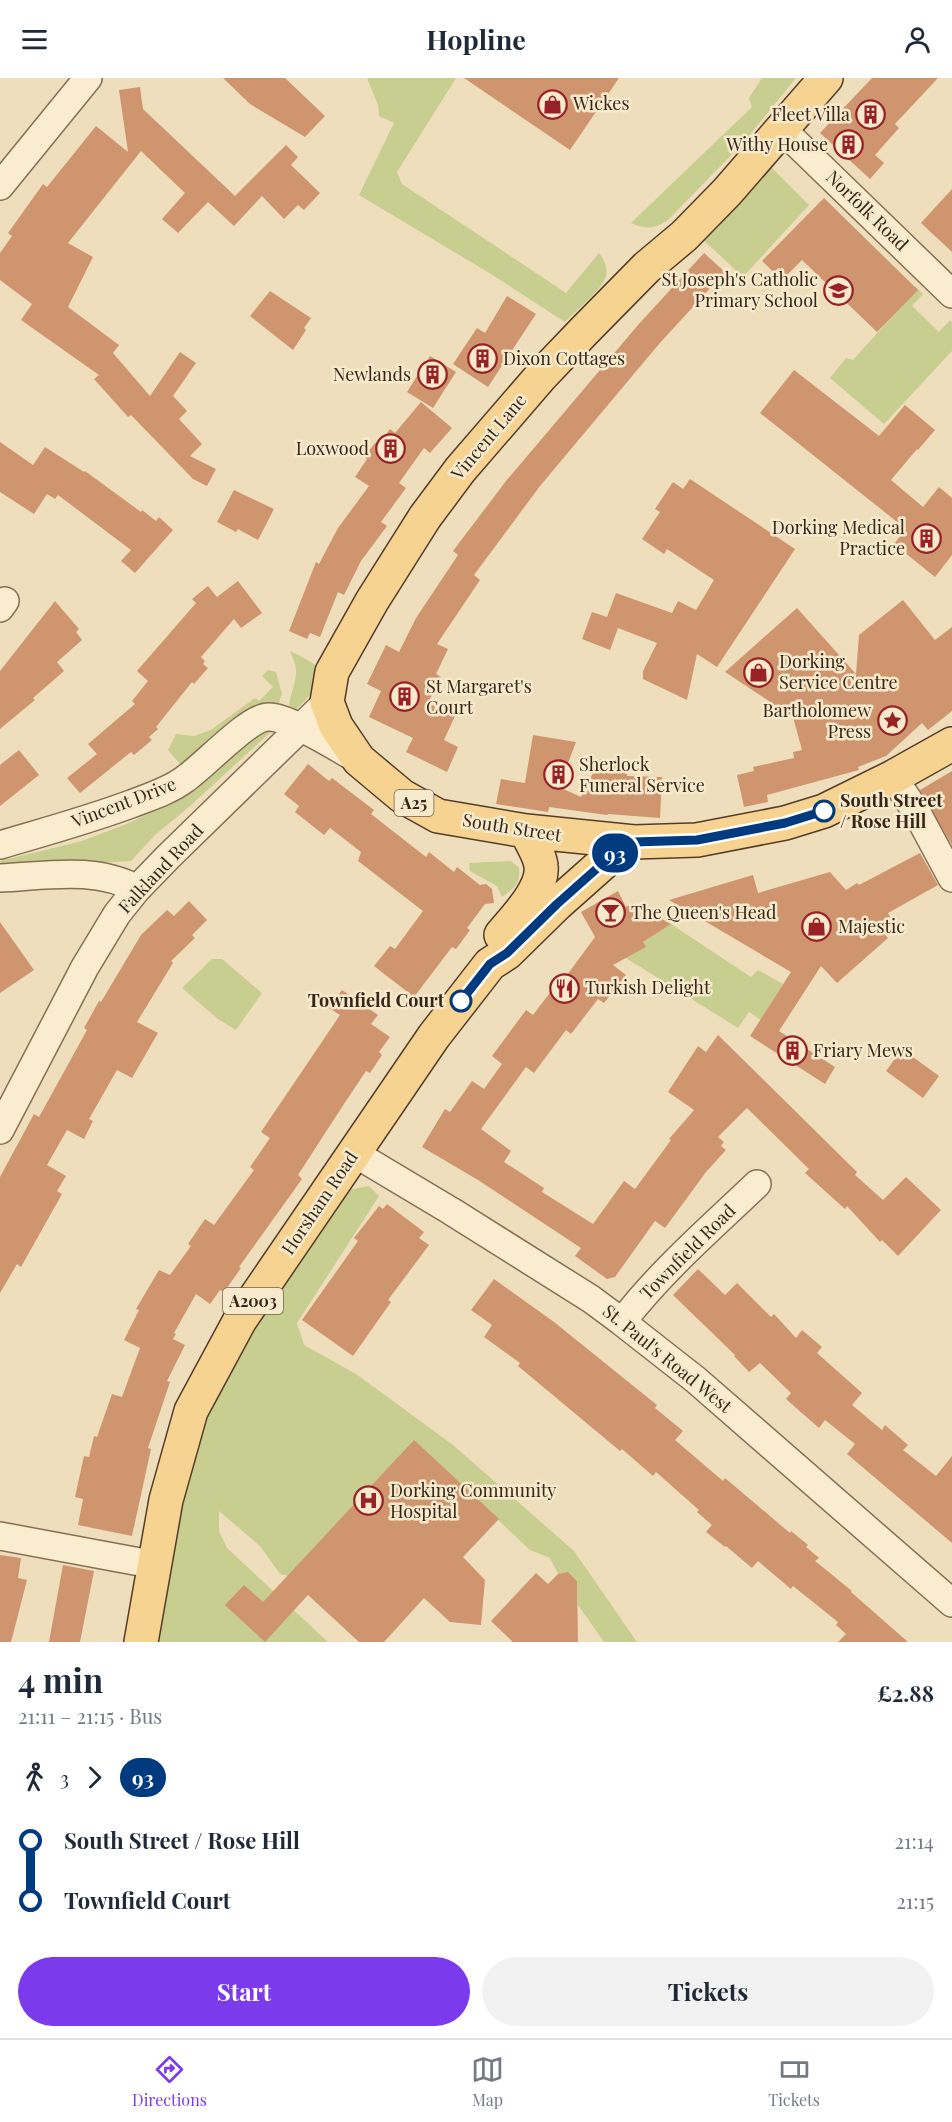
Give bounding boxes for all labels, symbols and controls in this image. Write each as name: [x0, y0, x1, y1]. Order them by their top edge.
text: Hopline: [426, 21, 526, 57]
icon: menu: [18, 23, 51, 56]
icon: person: [901, 23, 934, 56]
shop icon: Wickes: [536, 88, 568, 120]
place label: Wickes: [572, 91, 629, 115]
building icon: Fleet Villa: [855, 99, 887, 131]
place label: Fleet Villa: [771, 102, 850, 126]
building icon: Withy House: [833, 129, 865, 161]
place label: Withy House: [725, 132, 828, 156]
street label: Norfolk Road: [821, 165, 914, 256]
place label: St Joseph's Catholic Primary School: [661, 267, 818, 312]
school or university icon: St Joseph's Catholic Primary School: [823, 274, 855, 306]
building icon: Dixon Cottages: [466, 343, 498, 375]
place label: Dixon Cottages: [503, 346, 625, 370]
building icon: Newlands: [416, 359, 448, 391]
place label: Newlands: [333, 362, 411, 386]
street label: Vincent Lane: [445, 388, 531, 485]
building icon: Loxwood: [374, 433, 406, 465]
place label: Loxwood: [296, 436, 370, 460]
place label: Dorking Medical Practice: [772, 515, 905, 560]
building icon: Dorking Medical Practice: [910, 522, 942, 554]
place label: Dorking Service Centre: [779, 649, 898, 694]
shop icon: Dorking Service Centre: [742, 656, 774, 688]
place label: St Margaret's Court: [426, 674, 532, 719]
building icon: St Margaret's Court: [389, 681, 421, 713]
place label: Bartholomew Press: [762, 698, 871, 743]
place icon: Bartholomew Press: [876, 705, 908, 737]
place label: Sherlock Funeral Service: [579, 752, 705, 797]
building icon: Sherlock Funeral Service: [542, 759, 574, 791]
street label: Vincent Drive: [67, 771, 179, 833]
place label: South Street / Rose Hill: [840, 788, 943, 833]
road number: A25: [394, 790, 434, 816]
marker: South Street / Rose Hill: [813, 800, 835, 822]
street label: South Street: [461, 807, 564, 847]
street label: Falkland Road: [113, 818, 208, 918]
line badge: 93: [588, 834, 642, 872]
text: 93: [604, 839, 626, 867]
bar icon: The Queen's Head: [594, 897, 626, 929]
place label: The Queen's Head: [631, 900, 777, 924]
shop icon: Majestic: [801, 911, 833, 943]
place label: Majestic: [838, 914, 905, 938]
restaurant icon: Turkish Delight: [548, 972, 580, 1004]
place label: Turkish Delight: [585, 975, 711, 999]
place label: Townfield Court: [308, 988, 445, 1012]
marker: Townfield Court: [450, 990, 472, 1012]
building icon: Friary Mews: [776, 1035, 808, 1067]
place label: Friary Mews: [813, 1038, 913, 1062]
street label: Horsham Road: [276, 1145, 363, 1259]
street label: Townfield Road: [634, 1198, 741, 1304]
road number: A2003: [223, 1288, 283, 1314]
street label: St. Paul's Road West: [598, 1299, 738, 1418]
place label: Dorking Community Hospital: [390, 1478, 556, 1523]
hospital icon: Dorking Community Hospital: [353, 1485, 385, 1517]
text: 4 min: [18, 1657, 103, 1701]
text: £2.88: [877, 1678, 934, 1708]
text: 21:11 – 21:15 · Bus: [18, 1702, 162, 1729]
icon: walk: [18, 1761, 51, 1794]
icon: forward: [78, 1761, 111, 1794]
text: 93: [132, 1763, 154, 1791]
text: 3: [60, 1764, 69, 1791]
text: South Street / Rose Hill: [64, 1825, 300, 1855]
text: 21:14: [894, 1827, 934, 1854]
text: Townfield Court: [64, 1885, 231, 1915]
text: 21:15: [896, 1887, 934, 1914]
button: Start: [18, 1957, 470, 2026]
button: Tickets: [482, 1957, 934, 2026]
tab: Directions: [132, 2053, 207, 2110]
tab: Map: [471, 2053, 504, 2110]
tab: Tickets: [768, 2053, 820, 2110]

